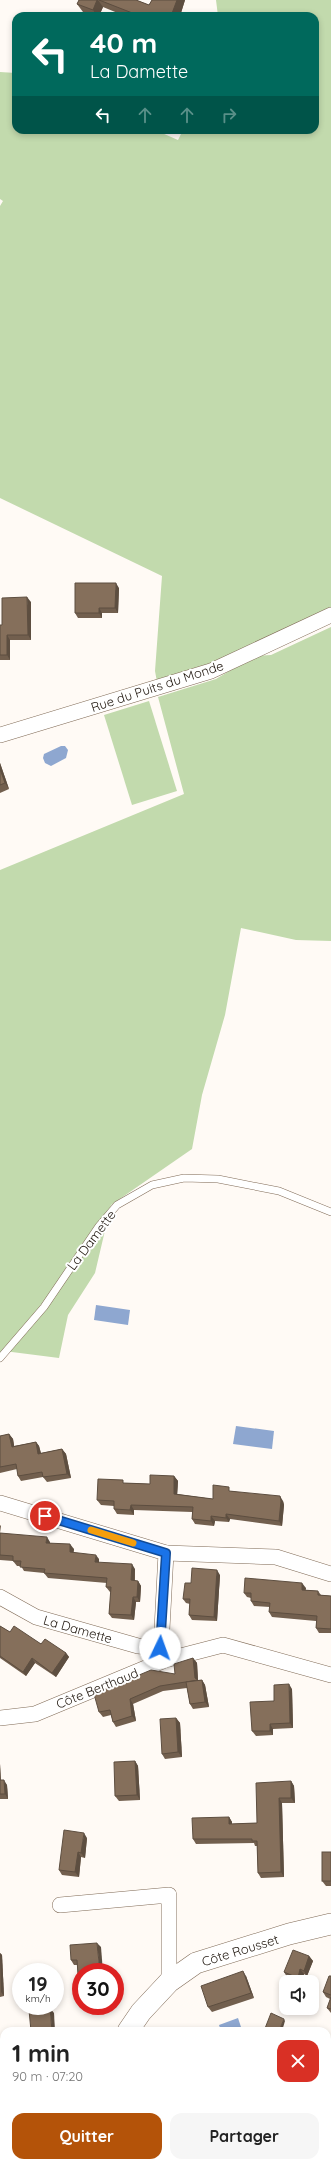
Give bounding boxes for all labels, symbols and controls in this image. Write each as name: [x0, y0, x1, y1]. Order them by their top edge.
text: 40 m: [90, 25, 157, 60]
icon: left: [24, 28, 76, 80]
text: La Damette: [90, 60, 188, 83]
icon: left: [92, 104, 114, 126]
icon: ahead: [134, 104, 156, 126]
icon: ahead: [176, 104, 198, 126]
icon: right: [218, 104, 240, 126]
street label: Rue du Puits du Monde: [89, 657, 225, 715]
street label: La Damette: [63, 1207, 119, 1273]
pin: [28, 1499, 62, 1533]
icon: arrive: [34, 1505, 56, 1527]
street label: La Damette: [42, 1612, 114, 1646]
position arrow: [139, 1627, 181, 1669]
street label: Côte Berthaud: [54, 1664, 140, 1712]
street label: Côte Rousset: [200, 1931, 280, 1969]
speed limit sign: 30: [72, 1963, 124, 2015]
text: 19: [28, 1971, 48, 1996]
map controls: [279, 1975, 319, 2015]
button: sound: [279, 1975, 319, 2015]
text: km/h: [25, 1992, 51, 2005]
text: 1 min: [12, 2038, 70, 2068]
button: close: [277, 2040, 319, 2082]
text: 90 m · 07:20: [12, 2068, 83, 2084]
button: Quitter: [12, 2113, 162, 2159]
button: Partager: [170, 2113, 319, 2159]

